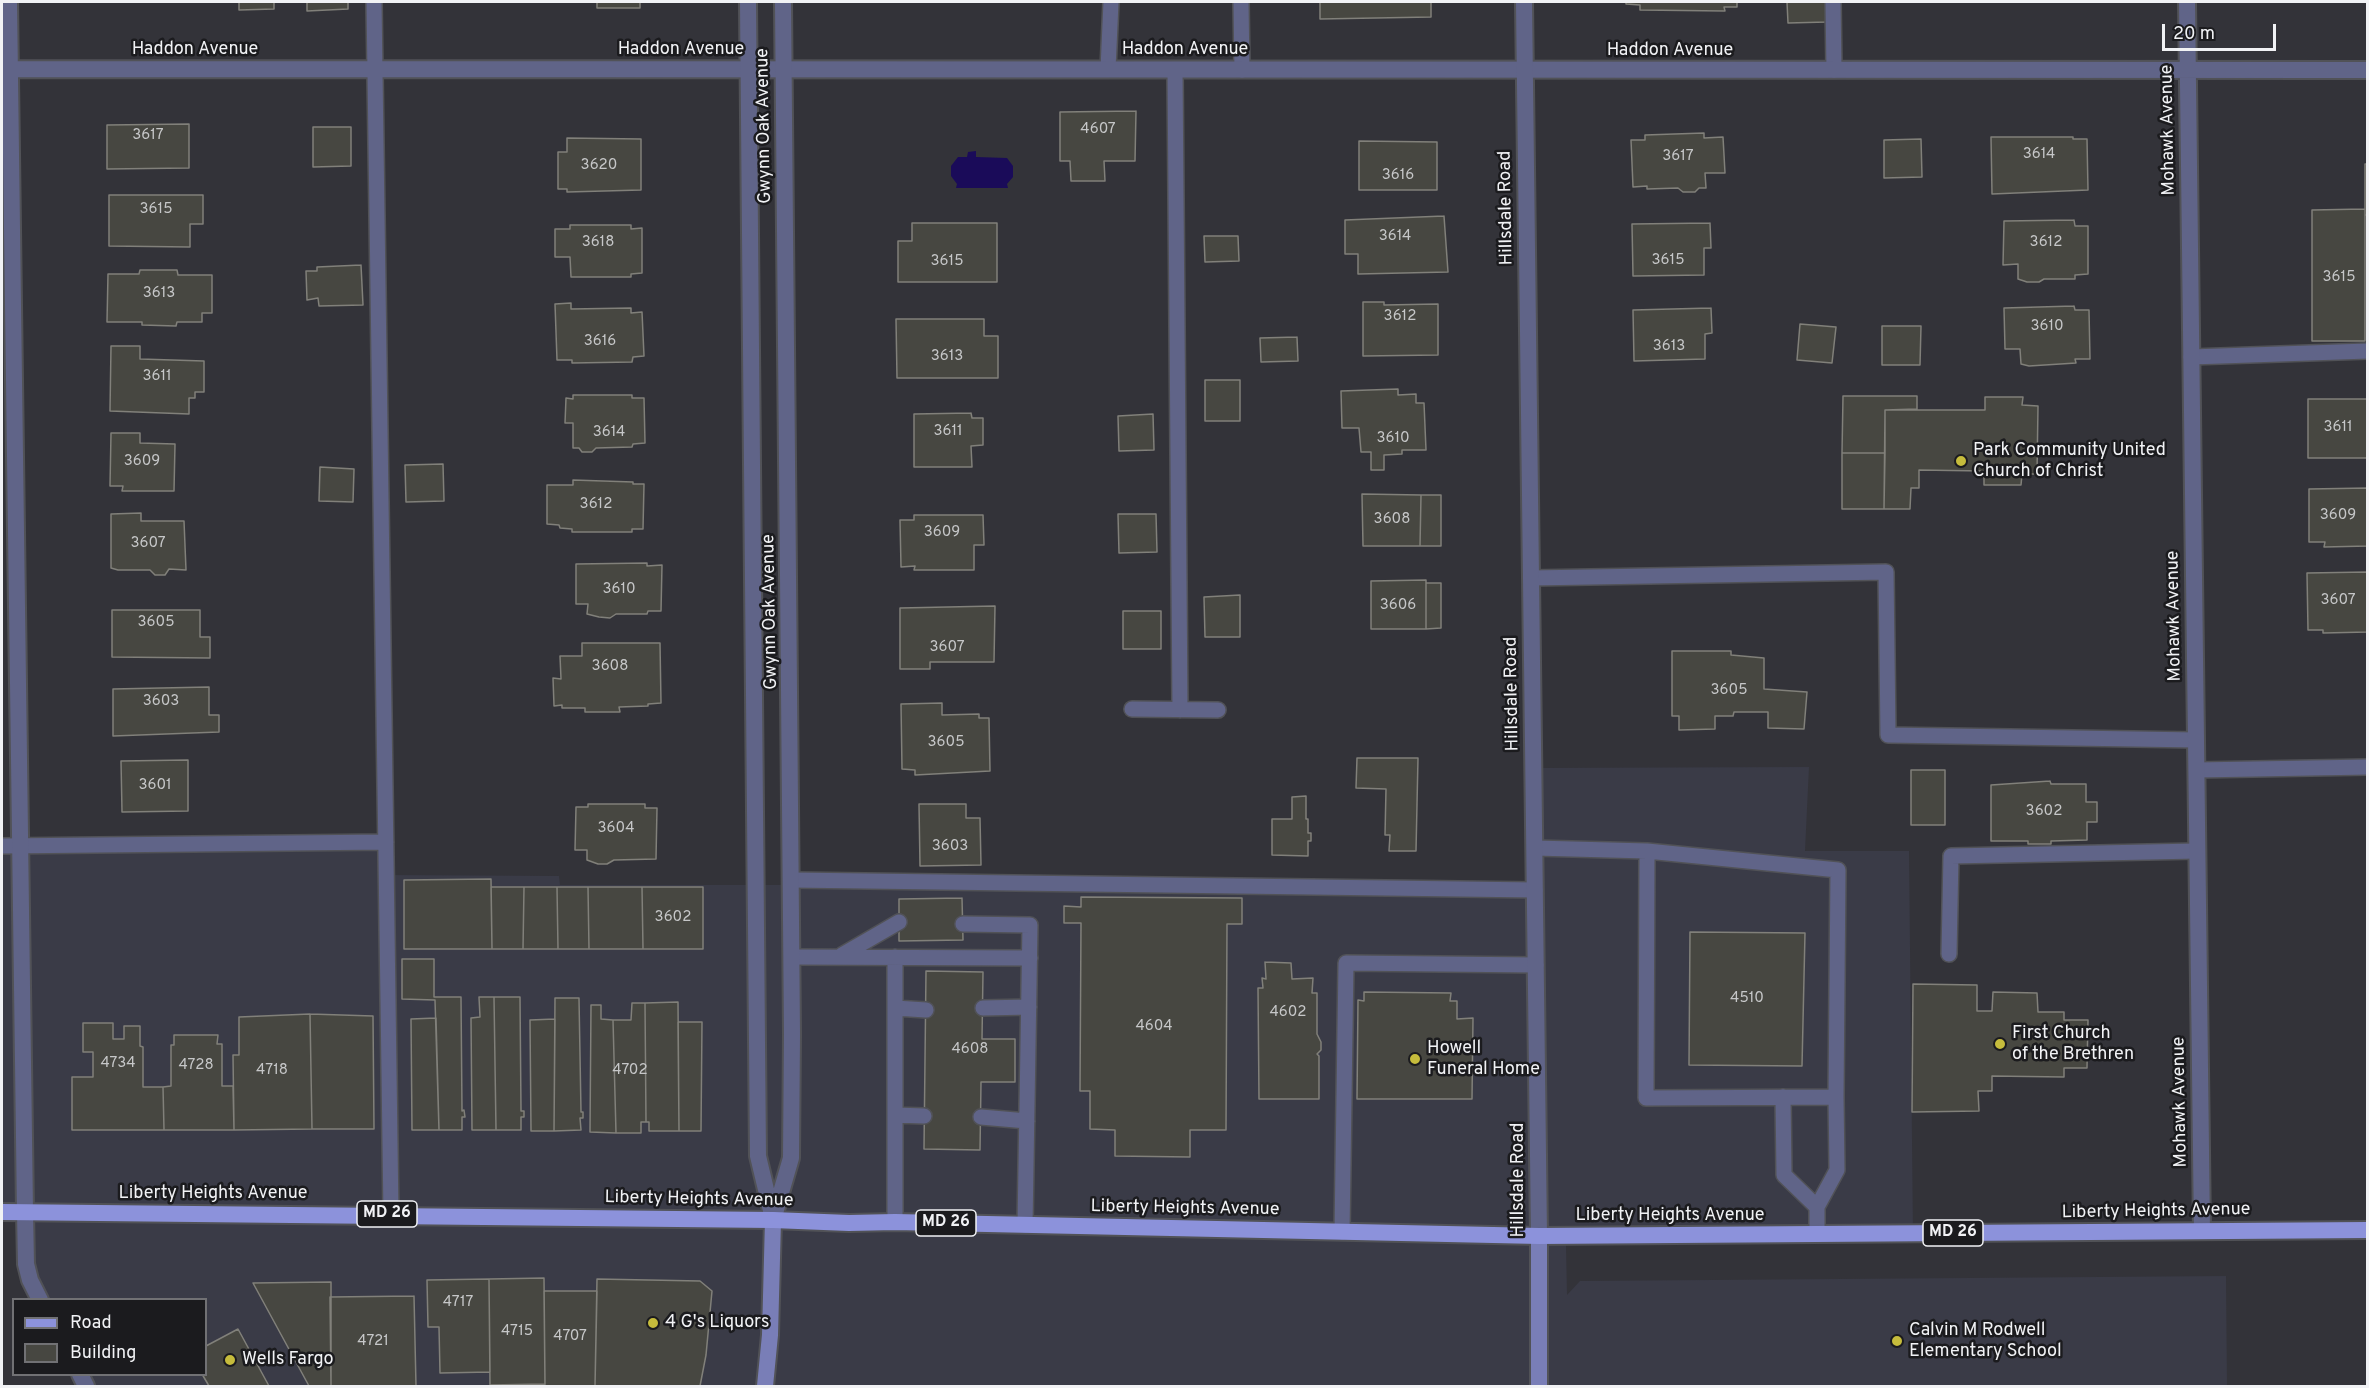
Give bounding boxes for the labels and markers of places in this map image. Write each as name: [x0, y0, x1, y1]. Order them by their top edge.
place label: Park Community United Church of Christ: [1973, 440, 2166, 482]
marker: Park Community United Church of Christ: [1954, 454, 1968, 468]
place label: First Church of the Brethren: [2012, 1023, 2134, 1066]
marker: First Church of the Brethren: [1993, 1037, 2007, 1051]
place label: Howell Funeral Home: [1427, 1038, 1540, 1080]
marker: Howell Funeral Home: [1408, 1052, 1422, 1066]
place label: 4 G's Liquors: [665, 1312, 769, 1334]
marker: 4 G's Liquors: [646, 1316, 660, 1330]
place label: Calvin M Rodwell Elementary School: [1909, 1320, 2062, 1362]
marker: Calvin M Rodwell Elementary School: [1890, 1334, 1904, 1348]
place label: Wells Fargo: [242, 1349, 334, 1371]
marker: Wells Fargo: [223, 1353, 237, 1367]

